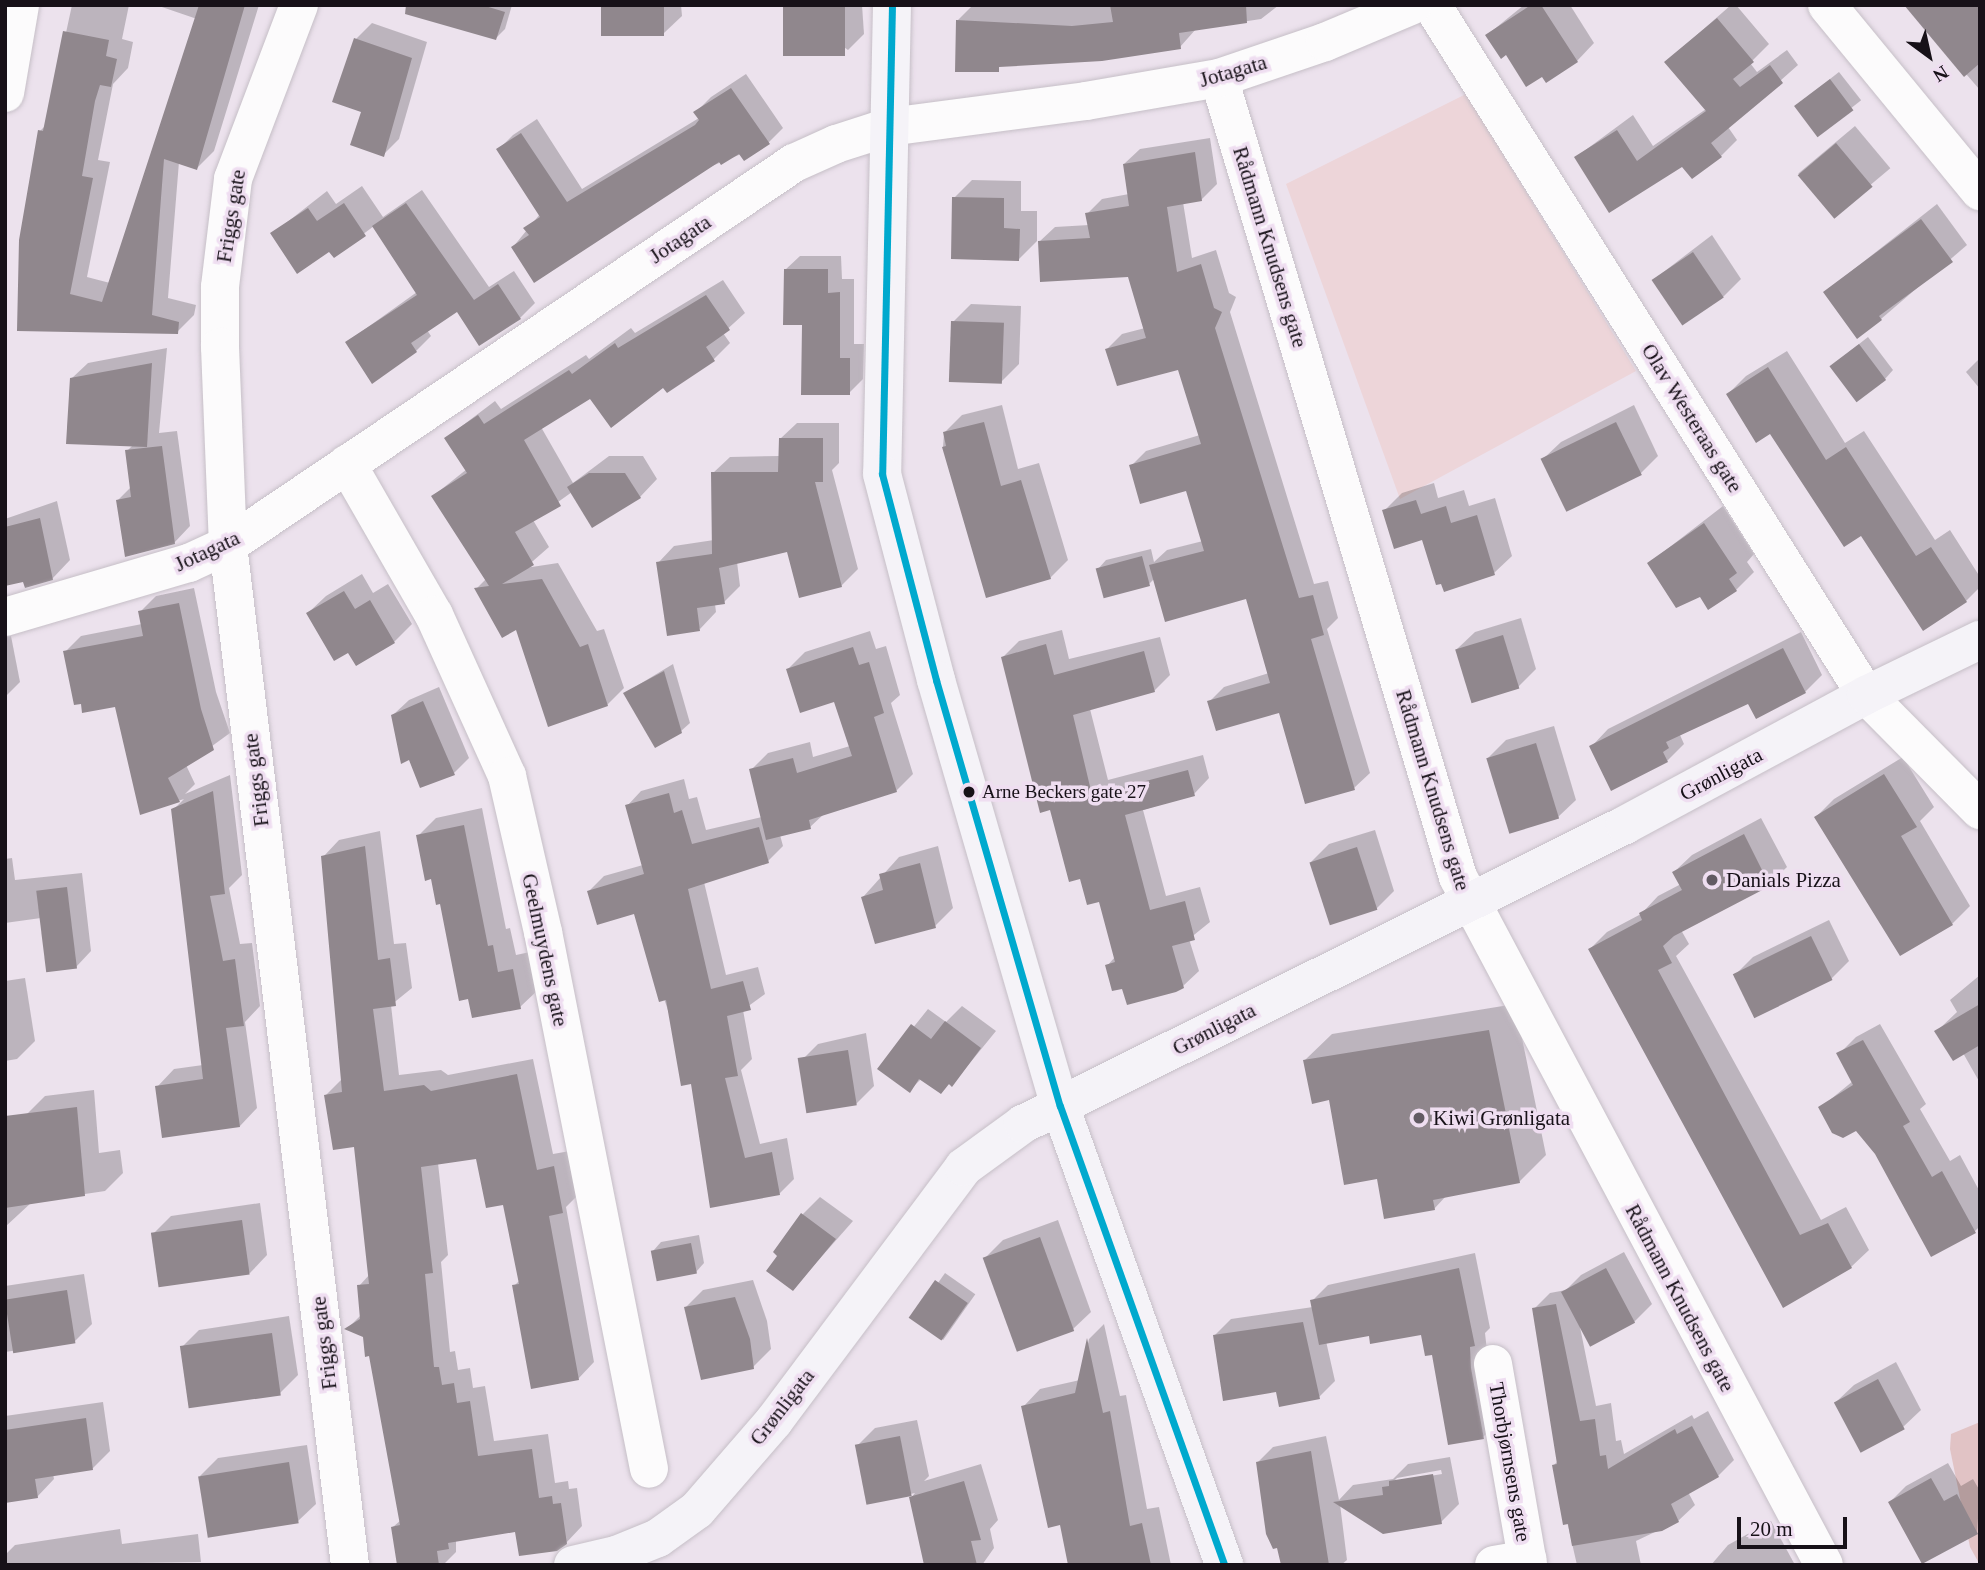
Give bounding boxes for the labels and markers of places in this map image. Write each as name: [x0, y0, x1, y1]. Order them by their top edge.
place label: Arne Beckers gate 27: [982, 781, 1146, 803]
marker: Arne Beckers gate 27: [962, 785, 976, 799]
place label: Danials Pizza: [1726, 867, 1841, 893]
marker: Danials Pizza: [1704, 872, 1720, 888]
place label: Kiwi Grønligata: [1433, 1105, 1570, 1131]
marker: Kiwi Grønligata: [1411, 1110, 1427, 1126]

